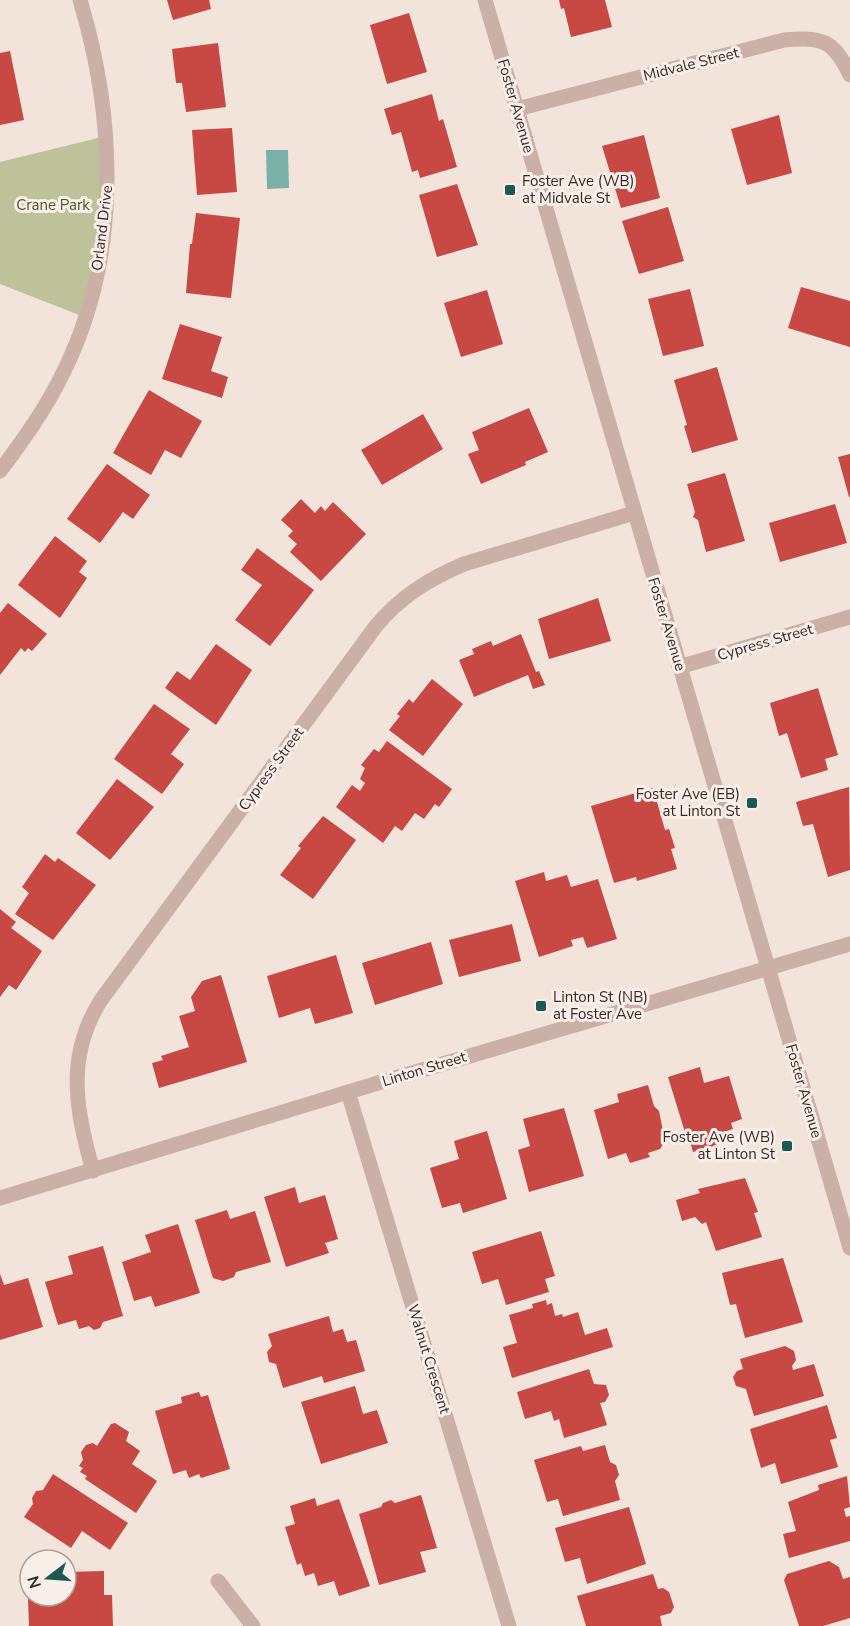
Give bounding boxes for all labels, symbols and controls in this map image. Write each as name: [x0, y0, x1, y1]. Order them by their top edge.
street label: Midvale Street: [641, 42, 742, 86]
street label: Foster Avenue: [493, 57, 539, 155]
place label: Foster Ave (WB) at Midvale St: [522, 171, 634, 208]
marker: Foster Ave (WB) at Midvale St: [503, 183, 517, 197]
street label: Orland Drive: [87, 184, 117, 272]
park label: Crane Park: [16, 195, 90, 215]
street label: Foster Avenue: [643, 575, 691, 673]
street label: Cypress Street: [715, 619, 816, 665]
street label: Cypress Street: [234, 723, 309, 815]
place label: Foster Ave (EB) at Linton St: [636, 784, 741, 821]
marker: Foster Ave (EB) at Linton St: [745, 796, 759, 810]
place label: Linton St (NB) at Foster Ave: [553, 987, 648, 1024]
marker: Linton St (NB) at Foster Ave: [534, 999, 548, 1013]
street label: Foster Avenue: [781, 1042, 827, 1140]
street label: Linton Street: [379, 1047, 469, 1091]
place label: Foster Ave (WB) at Linton St: [663, 1127, 776, 1164]
marker: Foster Ave (WB) at Linton St: [780, 1139, 794, 1153]
street label: Walnut Crescent: [403, 1302, 455, 1417]
north arrow: [18, 1548, 78, 1608]
text: N: [22, 1573, 47, 1591]

